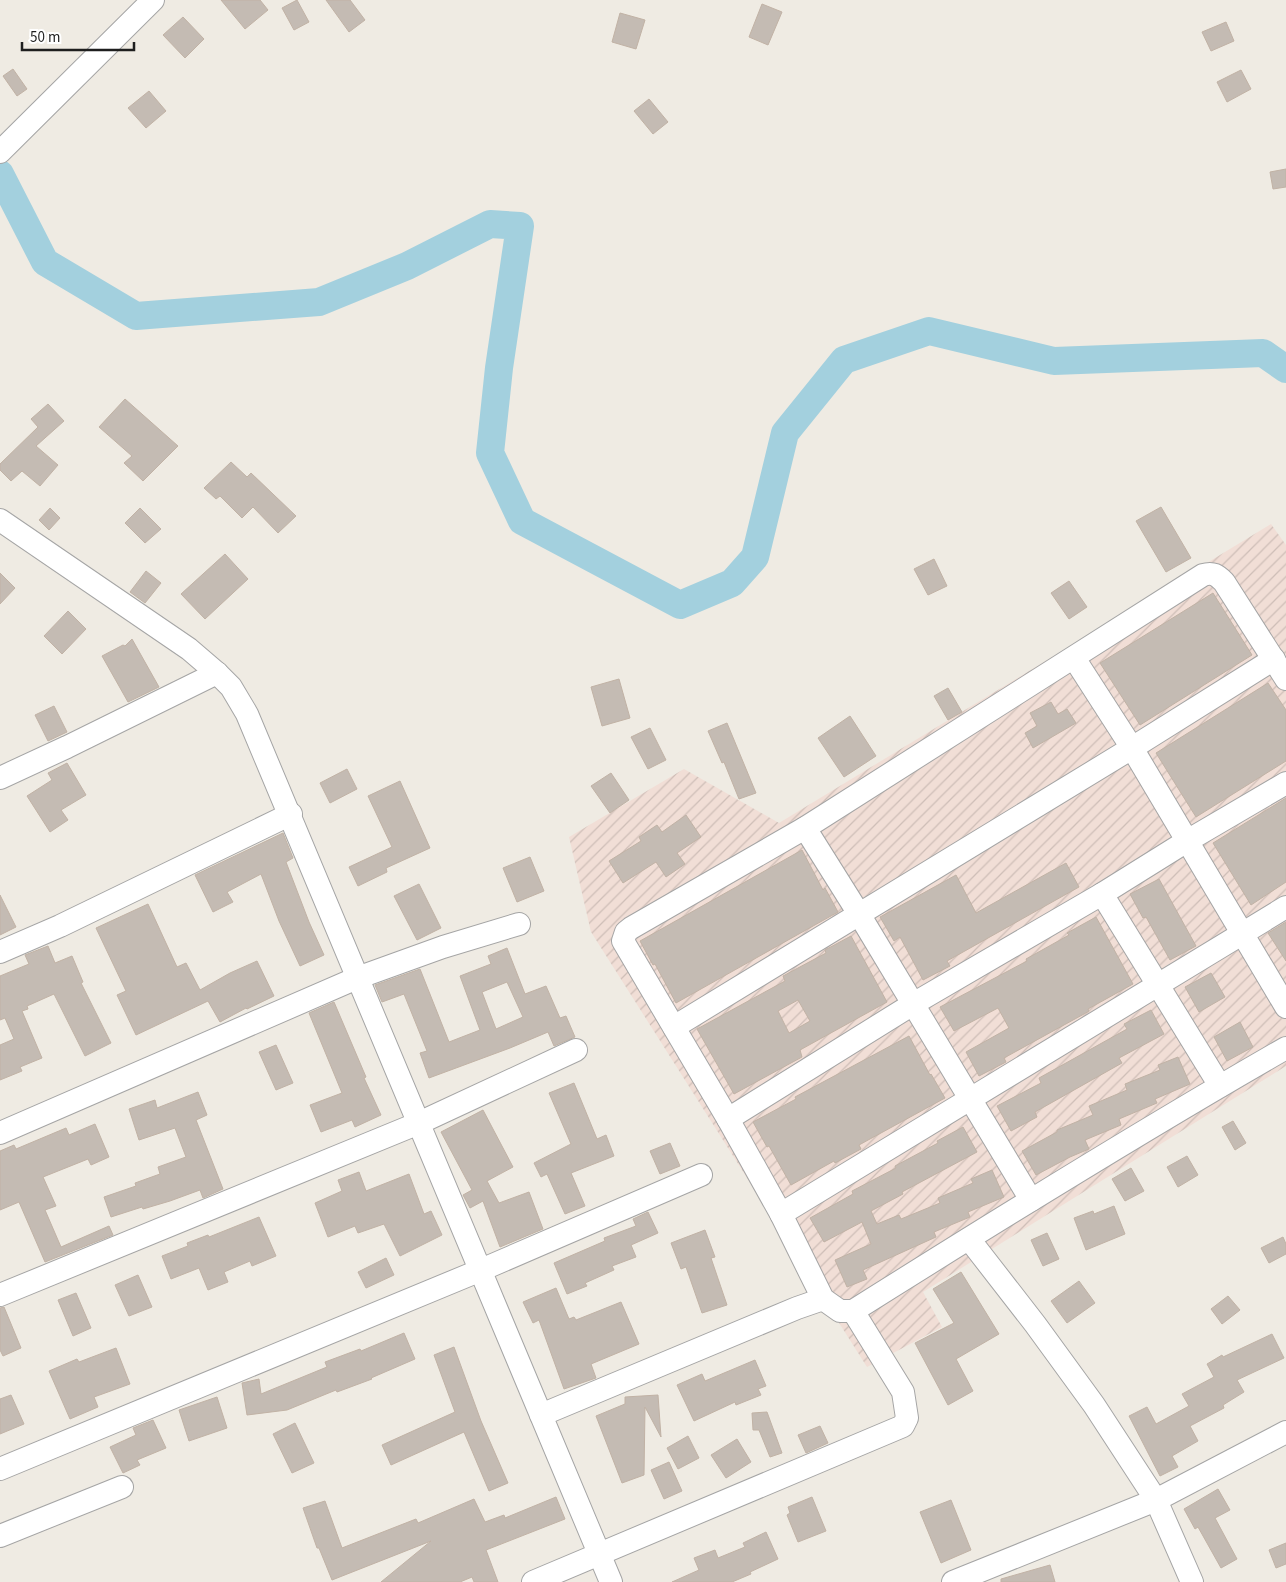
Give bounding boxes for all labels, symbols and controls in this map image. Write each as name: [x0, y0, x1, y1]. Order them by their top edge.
scale bar: [22, 20, 135, 52]
text: 50 m: [30, 27, 60, 48]

